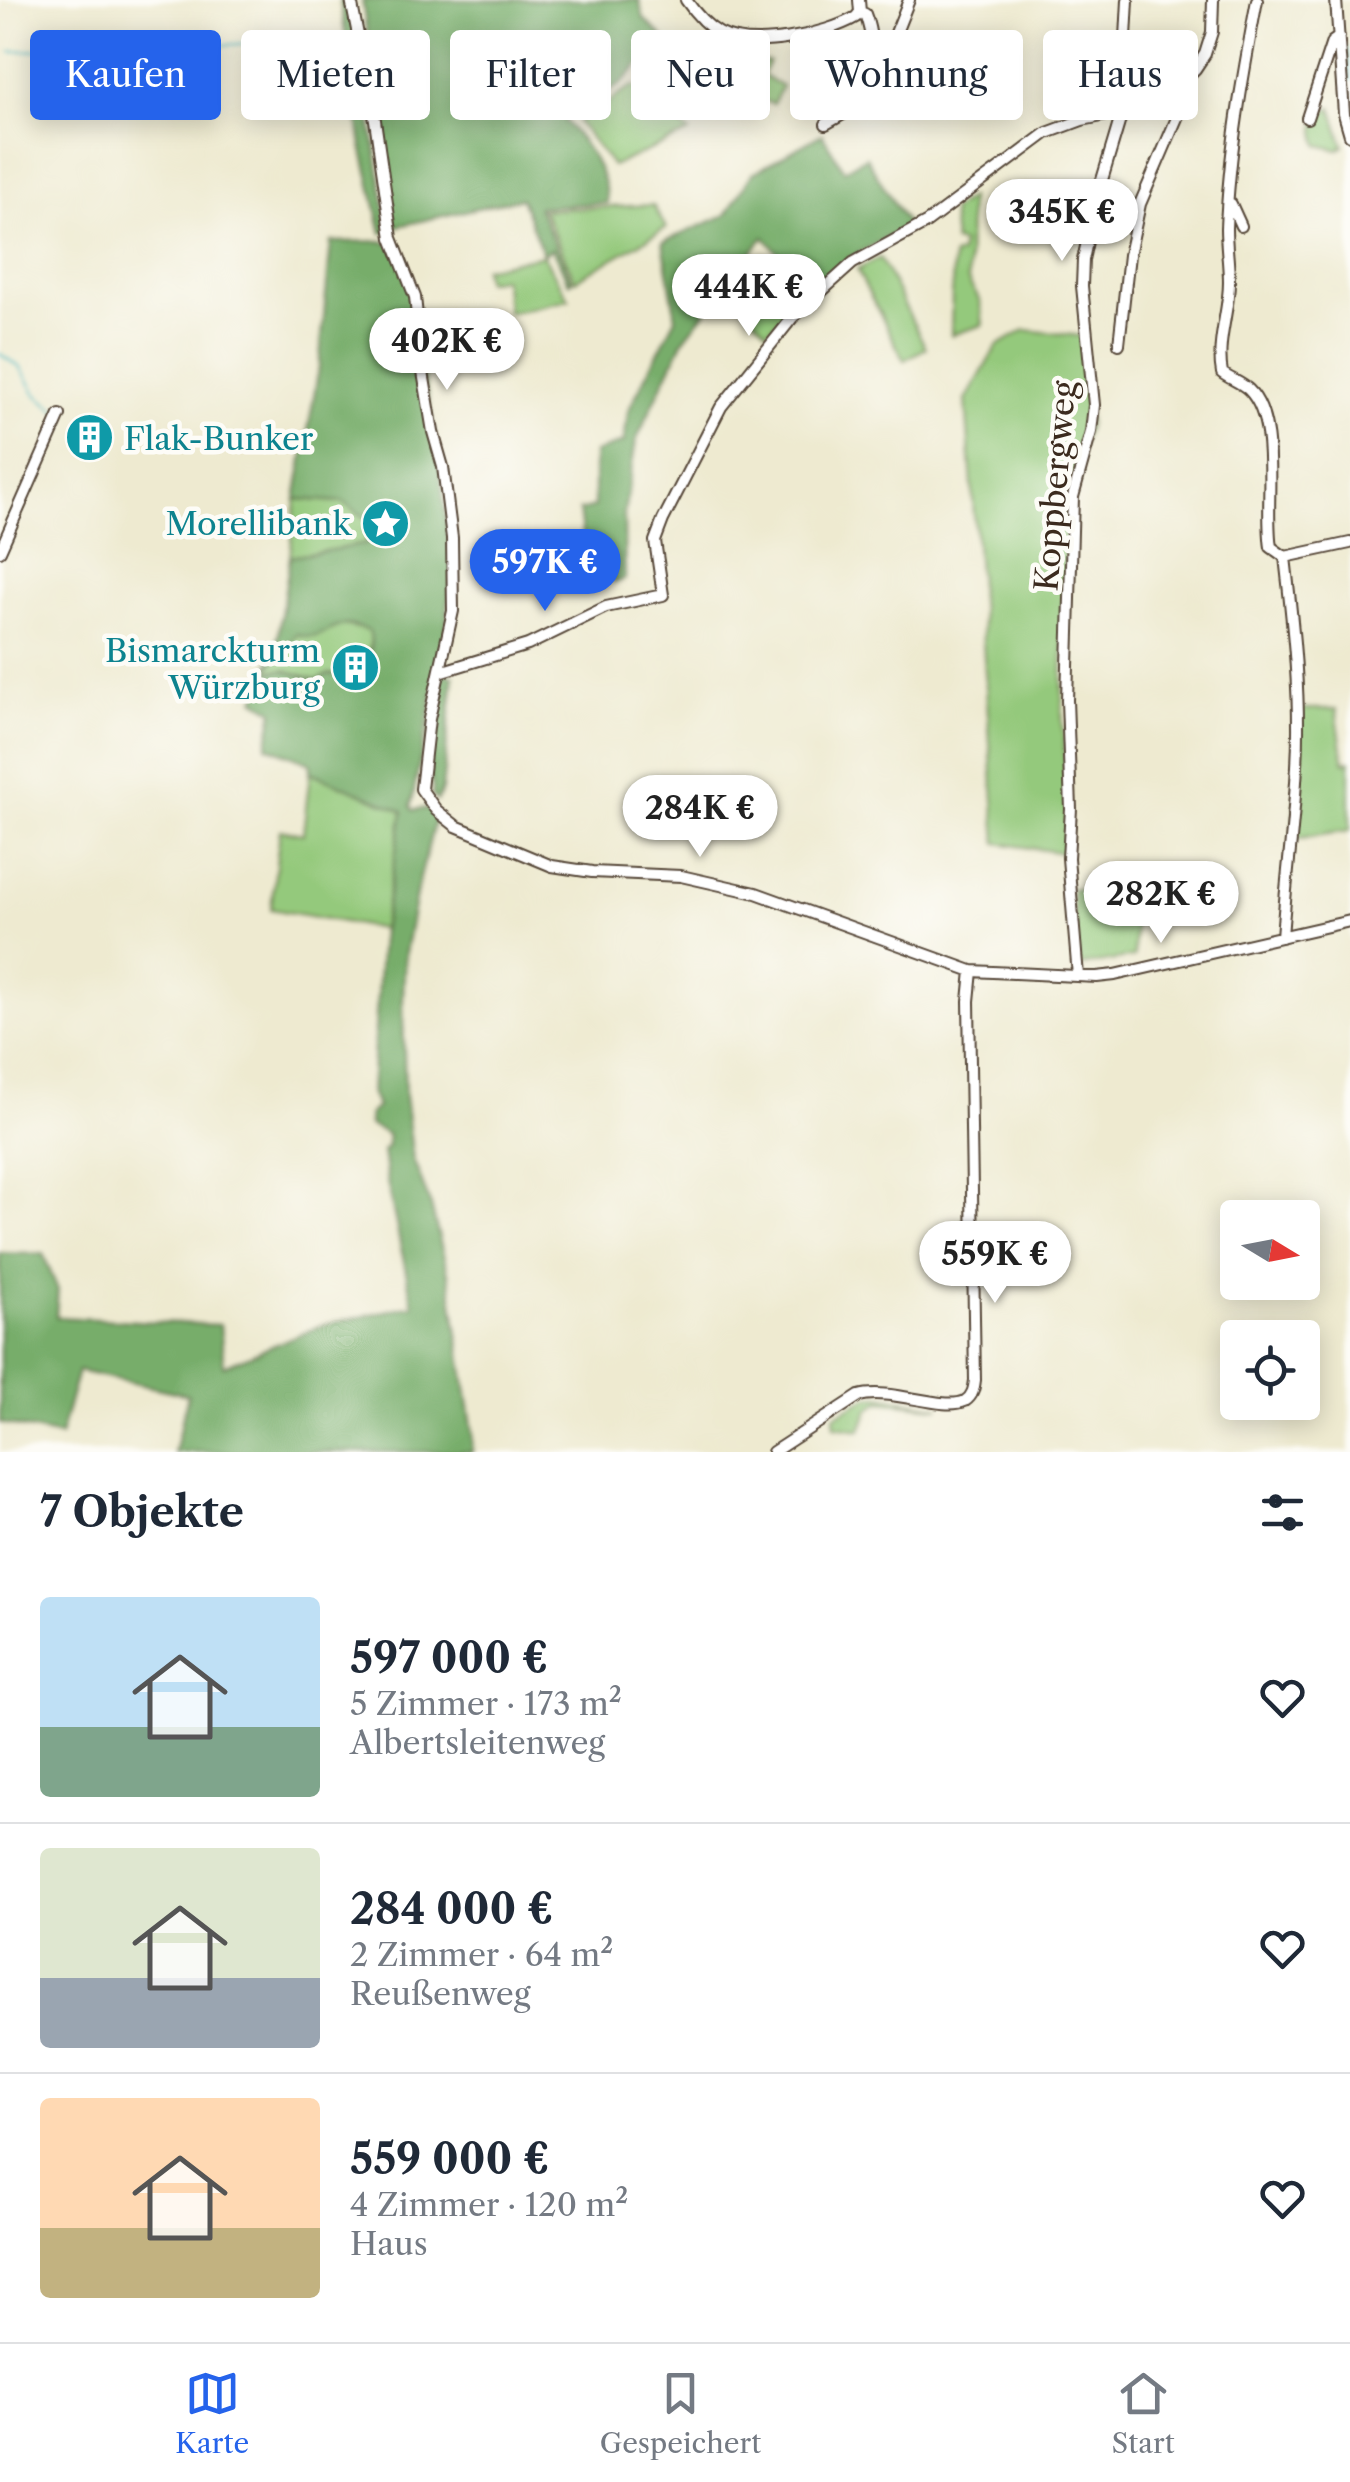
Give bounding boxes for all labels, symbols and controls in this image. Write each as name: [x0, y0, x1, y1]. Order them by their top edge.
chip: Kaufen: [30, 30, 221, 120]
chip: Mieten: [241, 30, 430, 120]
chip: Filter: [450, 30, 611, 120]
chip: Neu: [631, 30, 770, 120]
chip: Wohnung: [790, 30, 1023, 120]
chip: Haus: [1043, 30, 1198, 120]
pin: 345K €: [981, 179, 1143, 264]
text: 345K €: [1008, 192, 1116, 231]
pin: 444K €: [668, 254, 830, 339]
text: 444K €: [694, 267, 804, 306]
pin: 402K €: [366, 308, 528, 393]
text: 402K €: [391, 321, 503, 360]
street label: Koppbergweg: [1026, 378, 1084, 593]
building icon: Flak-Bunker: [63, 412, 115, 464]
place label: Flak-Bunker: [124, 419, 314, 458]
place icon: Morellibank: [360, 497, 412, 549]
place label: Morellibank: [165, 504, 352, 543]
pin: 597K €: [464, 529, 626, 614]
text: 597K €: [492, 542, 598, 581]
place label: Bismarckturm Würzburg: [105, 631, 321, 707]
building icon: Bismarckturm Würzburg: [329, 642, 381, 694]
pin: 284K €: [619, 775, 781, 860]
text: 284K €: [645, 788, 755, 827]
pin: 282K €: [1080, 861, 1242, 946]
text: 282K €: [1106, 874, 1216, 913]
north arrow: [1220, 1200, 1320, 1300]
map controls: [1220, 1200, 1320, 1420]
pin: 559K €: [914, 1221, 1076, 1306]
text: 559K €: [941, 1234, 1049, 1273]
button: locate: [1220, 1320, 1320, 1420]
icon: filters: [1255, 1485, 1310, 1540]
text: 7 Objekte: [40, 1486, 244, 1538]
text: 597 000 €: [350, 1632, 548, 1684]
icon: home: [120, 1637, 240, 1757]
icon: heart: [1255, 1670, 1310, 1725]
text: 5 Zimmer · 173 m²: [350, 1684, 622, 1723]
text: Albertsleitenweg: [350, 1723, 605, 1762]
text: 284 000 €: [350, 1883, 554, 1935]
icon: home: [120, 1888, 240, 2008]
icon: heart: [1255, 1921, 1310, 1976]
text: 2 Zimmer · 64 m²: [350, 1935, 613, 1974]
text: Reußenweg: [350, 1974, 531, 2013]
text: 559 000 €: [350, 2133, 549, 2185]
icon: home: [120, 2138, 240, 2258]
icon: heart: [1255, 2171, 1310, 2226]
text: 4 Zimmer · 120 m²: [350, 2185, 628, 2224]
text: Haus: [350, 2224, 428, 2263]
tab: Karte: [175, 2366, 249, 2460]
tab: Gespeichert: [600, 2366, 761, 2460]
tab: Start: [1112, 2366, 1175, 2460]

